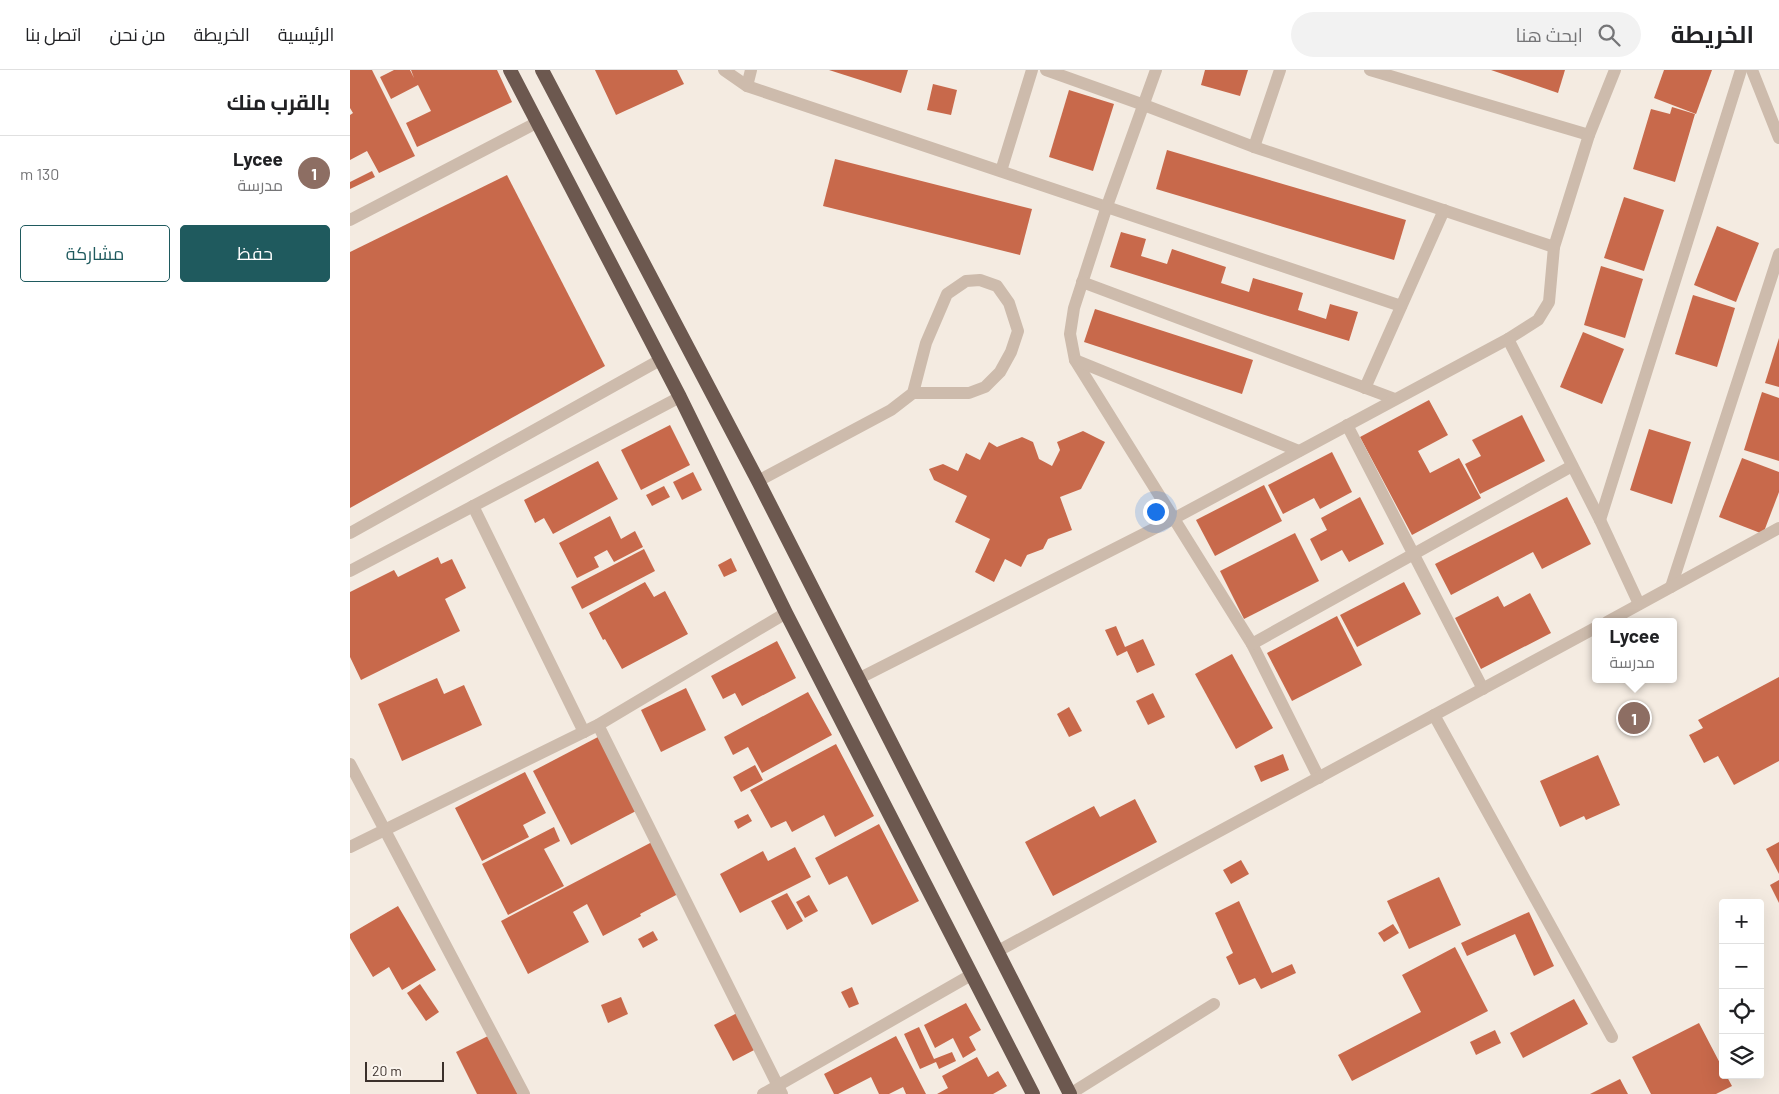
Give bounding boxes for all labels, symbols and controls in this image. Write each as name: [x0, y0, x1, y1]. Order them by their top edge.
search box: [1291, 12, 1641, 57]
text: الخريطة: [1671, 19, 1754, 48]
icon: search: [1595, 21, 1623, 49]
text: اتصل بنا: [25, 23, 82, 45]
text: من نحن: [110, 23, 166, 45]
text: الخريطة: [194, 23, 250, 45]
text: الرئيسية: [278, 23, 334, 45]
text: ابحث هنا: [1516, 23, 1583, 46]
text: بالقرب منك: [227, 89, 330, 114]
text: Lycee: [233, 147, 283, 170]
text: 130 m: [20, 164, 59, 183]
text: 1: [311, 164, 317, 183]
text: مدرسة: [237, 175, 283, 194]
button: مشاركة: [20, 225, 170, 282]
button: حفظ: [180, 225, 330, 282]
your location: [1143, 499, 1169, 525]
popup: [1592, 618, 1677, 683]
text: Lycee: [1609, 624, 1660, 647]
text: مدرسة: [1609, 652, 1655, 671]
pin: 1: [1618, 699, 1650, 737]
map controls: [1719, 899, 1764, 1079]
button: +: [1719, 899, 1764, 944]
button: −: [1719, 944, 1764, 989]
button: locate: [1719, 989, 1764, 1034]
button: layers: [1719, 1034, 1764, 1079]
scale bar: [365, 1059, 444, 1082]
text: 20 m: [372, 1062, 402, 1079]

